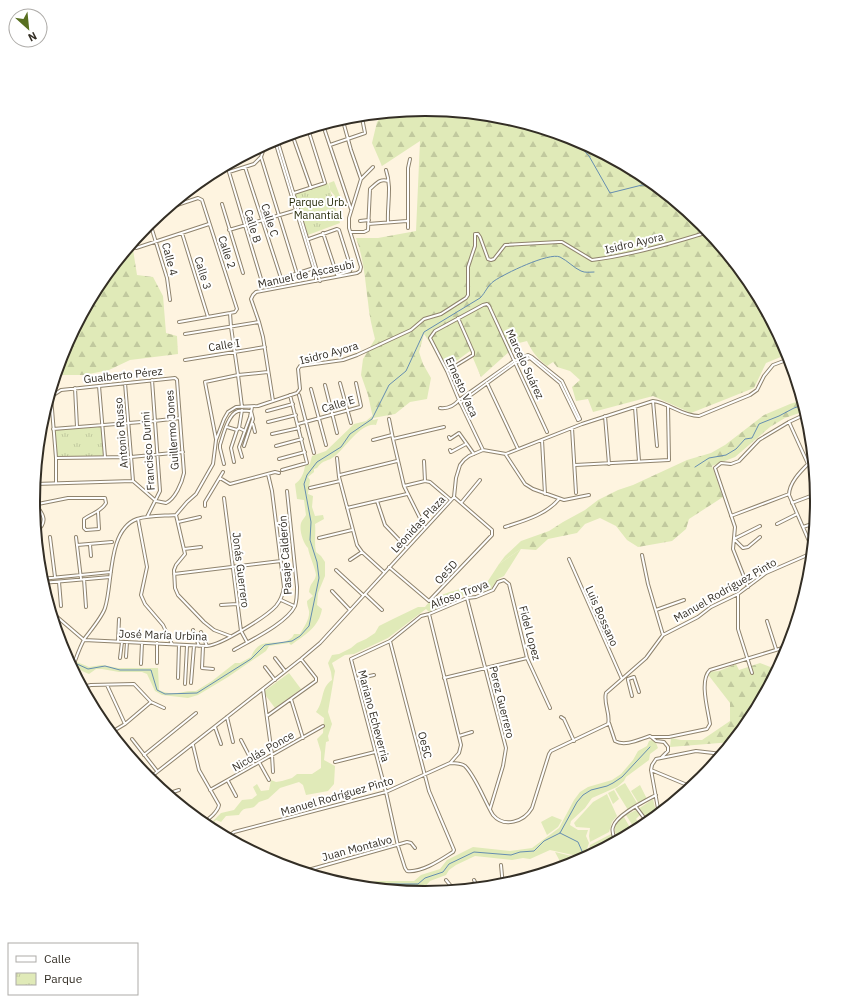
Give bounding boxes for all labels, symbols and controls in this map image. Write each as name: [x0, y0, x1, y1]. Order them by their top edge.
north arrow: [8, 8, 48, 48]
text: N: [26, 29, 39, 45]
park label: Parque Urb. Manantial: [289, 195, 347, 222]
street label: Calle C: [258, 202, 282, 239]
street label: Calle B: [241, 207, 265, 245]
street label: Isidro Ayora: [603, 229, 665, 257]
street label: Calle 2: [215, 234, 239, 270]
street label: Calle 4: [159, 241, 181, 278]
street label: Calle 3: [191, 255, 215, 291]
street label: Manuel de Ascasubi: [256, 257, 356, 291]
street label: Marcelo Suárez: [503, 327, 547, 401]
street label: Calle I: [207, 336, 241, 354]
street label: Isidro Ayora: [298, 338, 360, 368]
street label: Ernesto Vaca: [443, 355, 482, 419]
street label: Gualberto Pérez: [83, 364, 163, 386]
street label: Guillermo Jones: [162, 389, 182, 471]
street label: Calle E: [320, 392, 356, 416]
street label: Antonio Russo: [111, 397, 131, 469]
street label: Francisco Durini: [138, 411, 158, 491]
street label: Leonidas Plaza: [388, 492, 448, 556]
street label: Pasaje Calderón: [275, 515, 295, 595]
street label: Jonás Guerrero: [229, 531, 253, 609]
street label: Manuel Rodríguez Pinto: [671, 555, 779, 625]
street label: Oe5D: [431, 557, 461, 587]
street label: Alfoso Troya: [428, 577, 490, 611]
street label: Luis Bossano: [582, 584, 622, 648]
street label: Fidel Lopez: [516, 604, 544, 662]
street label: José María Urbina: [118, 626, 208, 644]
street label: Perez Guerrero: [486, 664, 518, 740]
street label: Mariano Echeverria: [355, 669, 393, 764]
street label: Nicolás Ponce: [229, 728, 297, 774]
street label: Oe5C: [415, 730, 435, 760]
street label: Manuel Rodríguez Pinto: [279, 773, 395, 819]
street label: Juan Montalvo: [320, 832, 394, 864]
legend: [8, 943, 138, 995]
text: Calle: [44, 951, 71, 966]
text: Parque: [44, 971, 83, 986]

